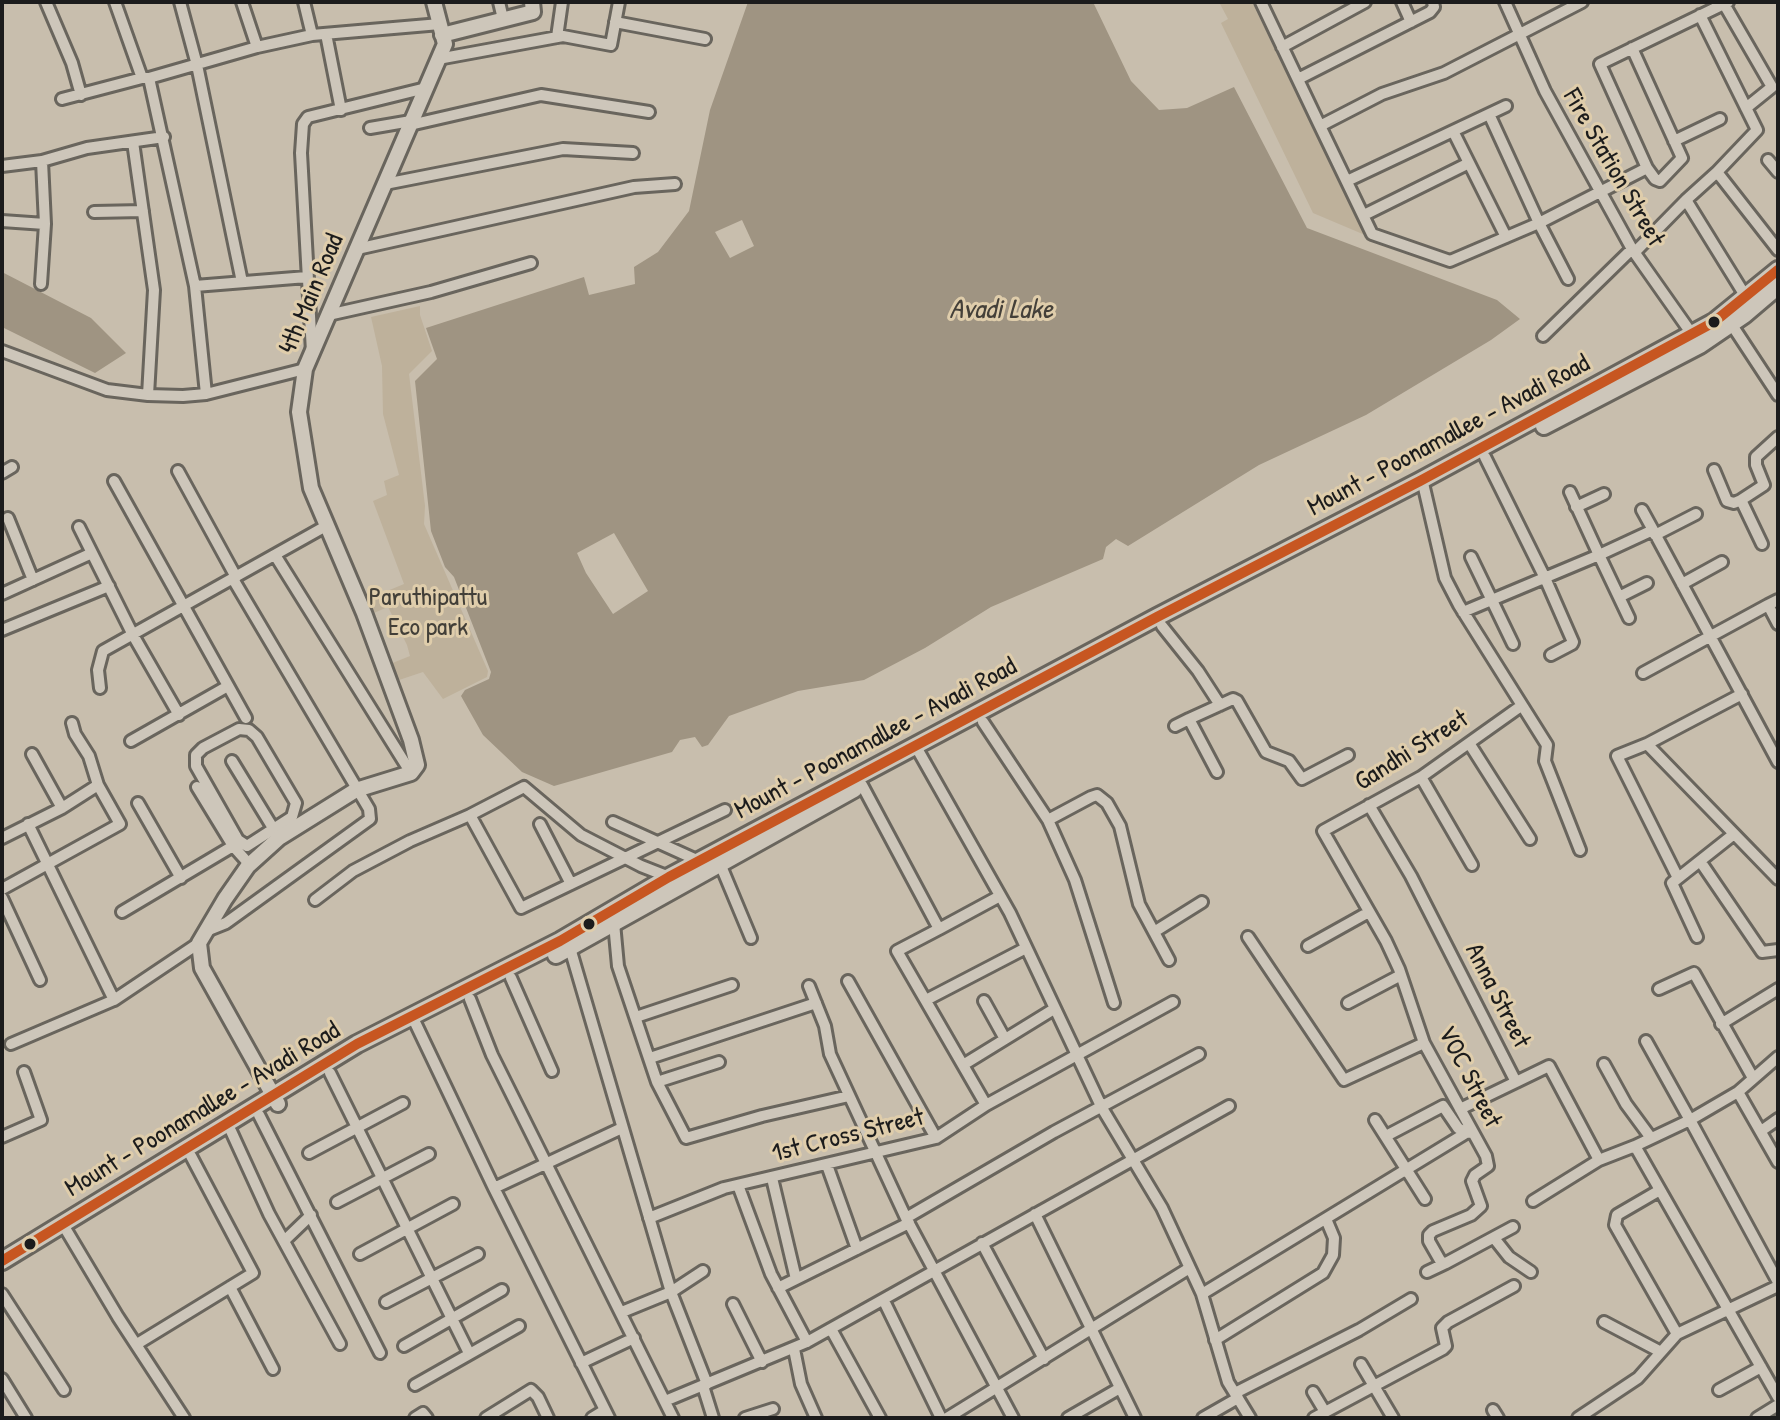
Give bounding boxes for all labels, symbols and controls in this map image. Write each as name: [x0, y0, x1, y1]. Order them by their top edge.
street label: Fire Station Street: [1555, 84, 1671, 252]
street label: 4th Main Road: [273, 229, 351, 359]
water label: Avadi Lake: [949, 294, 1053, 328]
unlabelled marker: [1706, 314, 1722, 330]
street label: Mount - Poonamallee - Avadi Road: [1303, 348, 1595, 524]
park label: Paruthipattu Eco park: [369, 582, 487, 644]
street label: Mount - Poonamallee - Avadi Road: [730, 651, 1022, 827]
street label: Gandhi Street: [1350, 704, 1474, 798]
unlabelled marker: [581, 916, 597, 932]
street label: Anna Street: [1457, 939, 1537, 1053]
street label: Mount - Poonamallee - Avadi Road: [60, 1016, 346, 1204]
street label: VOC Street: [1430, 1021, 1508, 1133]
street label: 1st Cross Street: [769, 1102, 927, 1170]
unlabelled marker: [22, 1236, 38, 1252]

